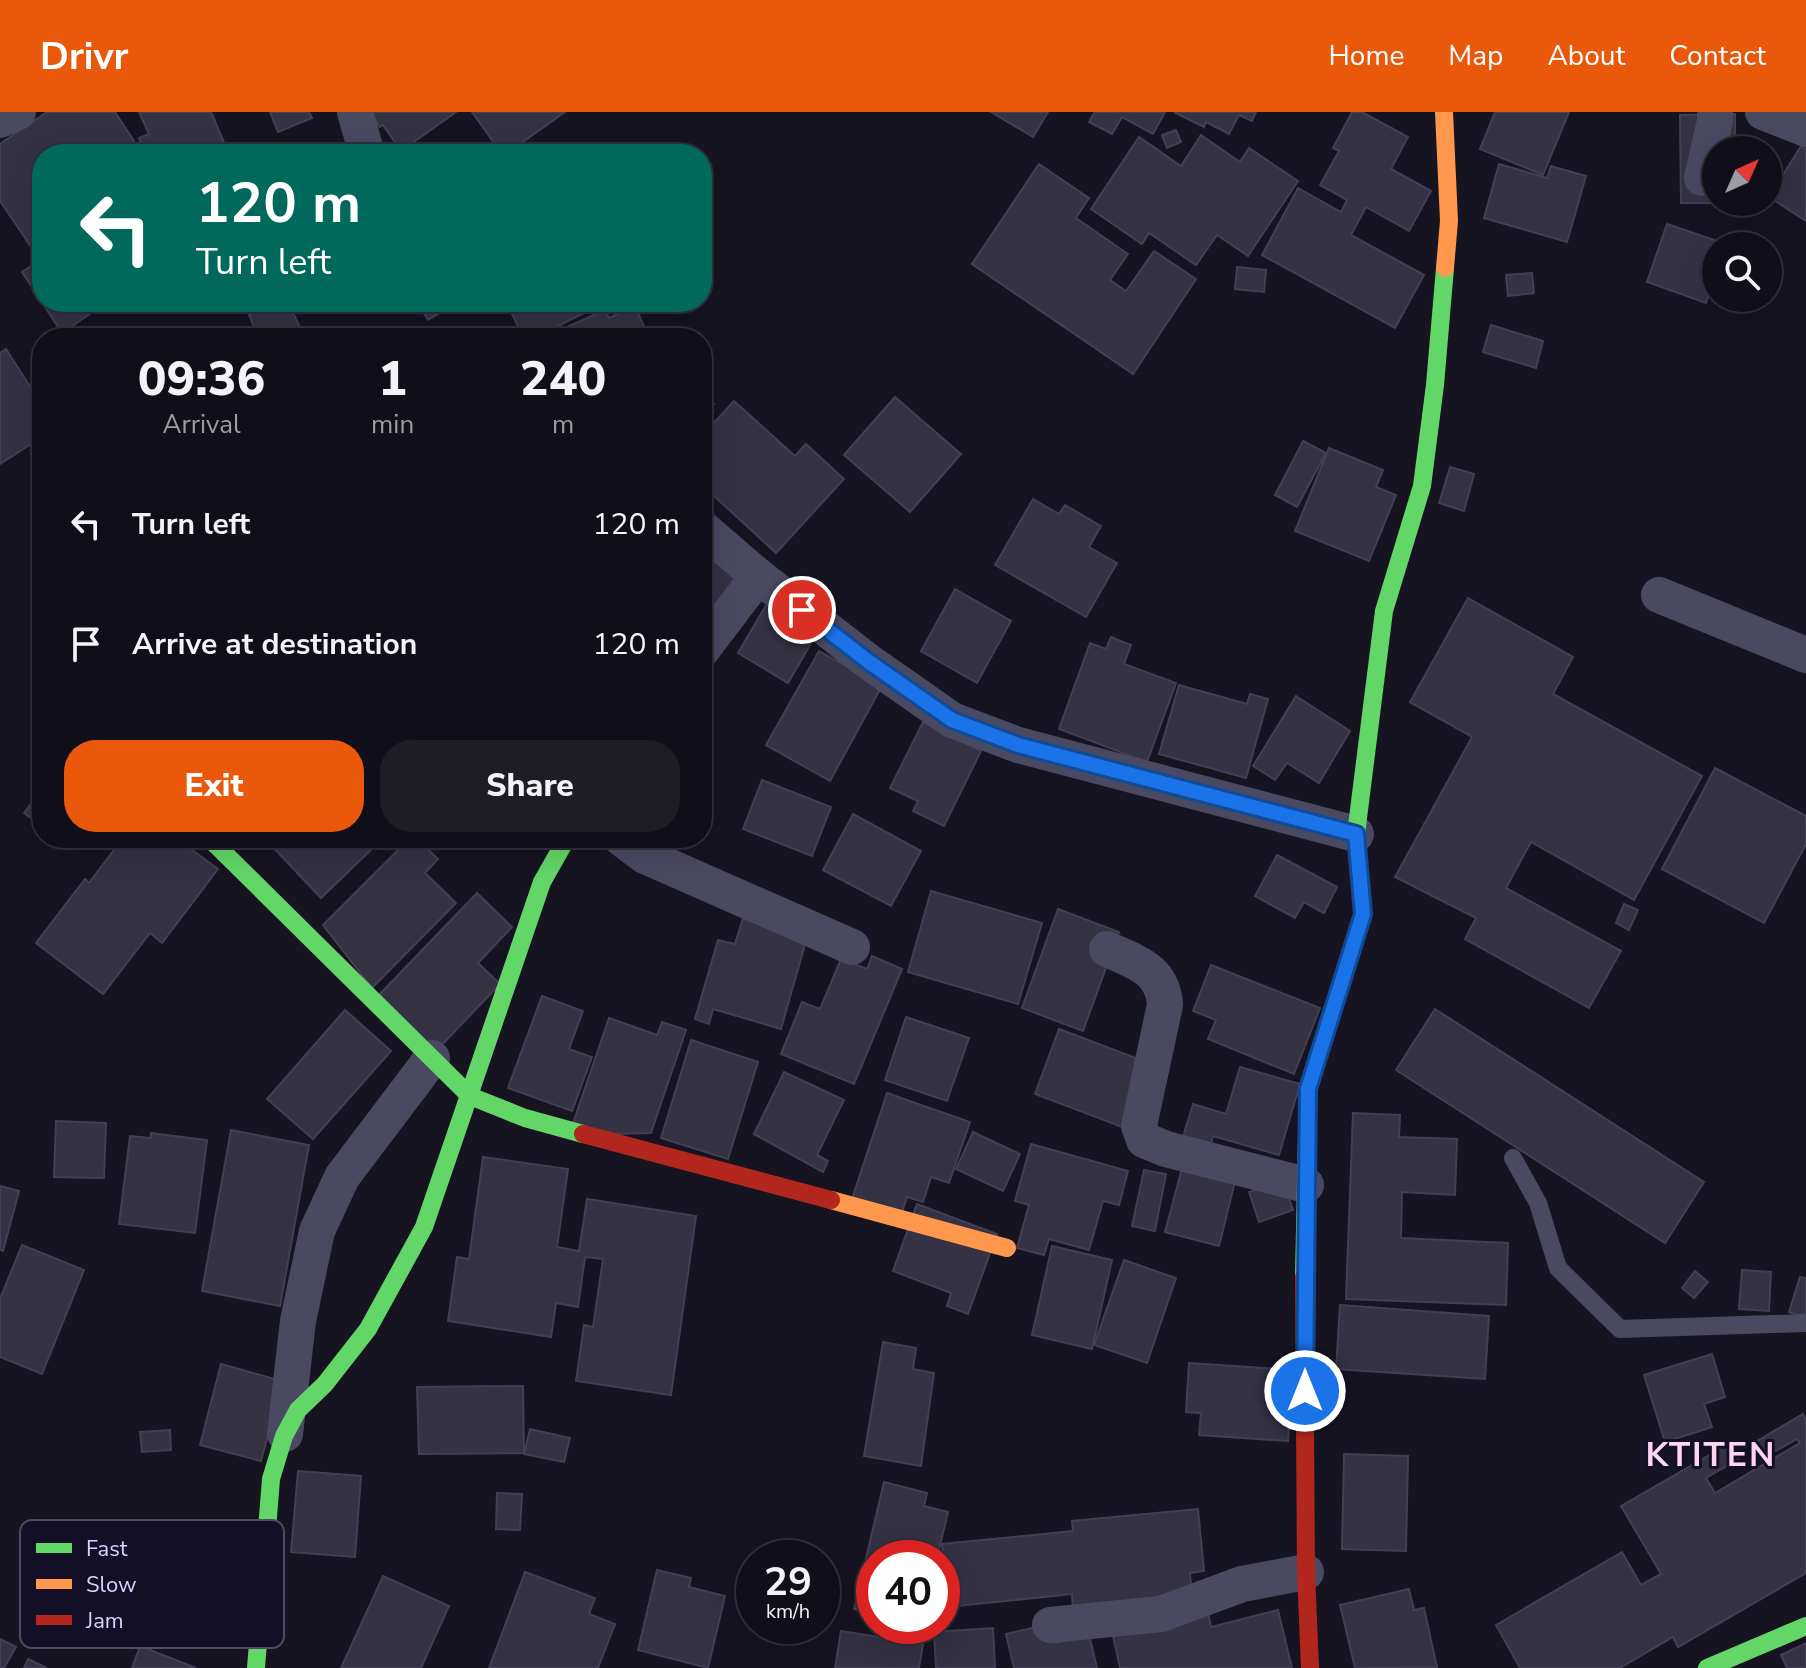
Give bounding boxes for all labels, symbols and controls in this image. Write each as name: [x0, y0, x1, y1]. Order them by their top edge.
text: Drivr: [40, 31, 128, 82]
text: Home: [1329, 37, 1404, 75]
text: Map: [1448, 37, 1503, 75]
text: About: [1547, 37, 1625, 75]
text: Contact: [1669, 37, 1766, 75]
north arrow: [1702, 136, 1782, 216]
map controls: [1702, 136, 1782, 312]
text: 120 m: [196, 165, 361, 242]
icon: left: [64, 176, 168, 280]
button: search: [1702, 232, 1782, 312]
text: Turn left: [196, 238, 331, 287]
text: 09:36: [138, 346, 265, 412]
text: 1: [378, 346, 407, 412]
text: 240: [520, 346, 606, 412]
text: Arrival: [162, 407, 241, 442]
text: min: [371, 407, 414, 442]
text: m: [552, 407, 574, 442]
icon: left: [64, 502, 108, 546]
text: Turn left: [132, 504, 250, 545]
text: 120 m: [593, 504, 680, 545]
pin: [768, 576, 836, 644]
icon: arrive: [780, 588, 824, 632]
icon: arrive: [64, 622, 108, 666]
text: Arrive at destination: [132, 624, 417, 665]
text: 120 m: [593, 624, 680, 665]
button: Exit: [64, 740, 364, 832]
button: Share: [380, 740, 680, 832]
position arrow: [1263, 1349, 1347, 1433]
district label: KTITEN: [1646, 1432, 1776, 1478]
legend: [20, 1520, 284, 1648]
text: Fast: [86, 1534, 128, 1564]
speed limit sign: 40: [856, 1540, 960, 1644]
text: 29: [764, 1555, 812, 1609]
text: Slow: [86, 1570, 137, 1600]
text: km/h: [766, 1598, 810, 1625]
text: Jam: [85, 1606, 124, 1636]

